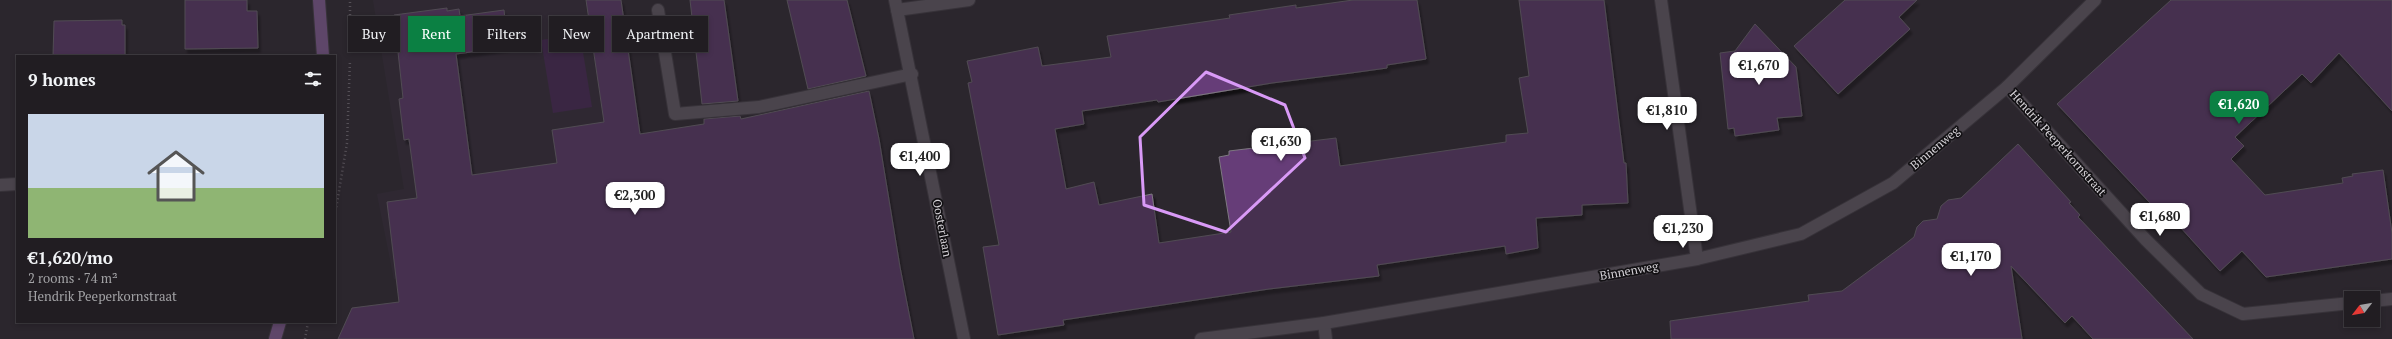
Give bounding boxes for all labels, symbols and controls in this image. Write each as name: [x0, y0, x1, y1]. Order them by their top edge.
chip: Buy: [348, 16, 400, 52]
chip: Rent: [408, 16, 465, 52]
chip: Filters: [473, 16, 541, 52]
chip: New: [549, 16, 604, 52]
chip: Apartment: [612, 16, 708, 52]
pin: €1,670: [1726, 52, 1792, 86]
text: €1,670: [1739, 56, 1779, 74]
text: 9 homes: [28, 68, 96, 91]
icon: filters: [302, 68, 324, 90]
street label: Hendrik Peeperkornstraat: [2007, 87, 2110, 199]
pin: €1,620: [2206, 91, 2272, 125]
text: €1,620: [2219, 95, 2259, 113]
pin: €1,810: [1634, 97, 1700, 131]
text: €1,810: [1647, 101, 1687, 119]
street label: Binnenweg: [1907, 122, 1963, 172]
pin: €1,630: [1248, 128, 1314, 162]
text: €1,630: [1261, 132, 1301, 150]
icon: home: [140, 140, 212, 212]
pin: €1,400: [887, 143, 953, 177]
text: €1,400: [900, 147, 940, 165]
pin: €2,300: [602, 182, 668, 216]
text: €2,300: [615, 186, 655, 204]
street label: Oosterlaan: [930, 198, 955, 258]
pin: €1,680: [2127, 203, 2193, 237]
text: €1,680: [2140, 207, 2180, 225]
pin: €1,230: [1650, 215, 1716, 249]
text: €1,230: [1663, 219, 1703, 237]
pin: €1,170: [1938, 243, 2004, 277]
text: €1,620/mo: [28, 246, 113, 269]
text: €1,170: [1951, 247, 1991, 265]
street label: Binnenweg: [1598, 258, 1660, 283]
text: 2 rooms · 74 m²: [28, 269, 118, 287]
text: Hendrik Peeperkornstraat: [28, 287, 177, 305]
north arrow: [2344, 291, 2380, 327]
map controls: [2344, 291, 2380, 327]

